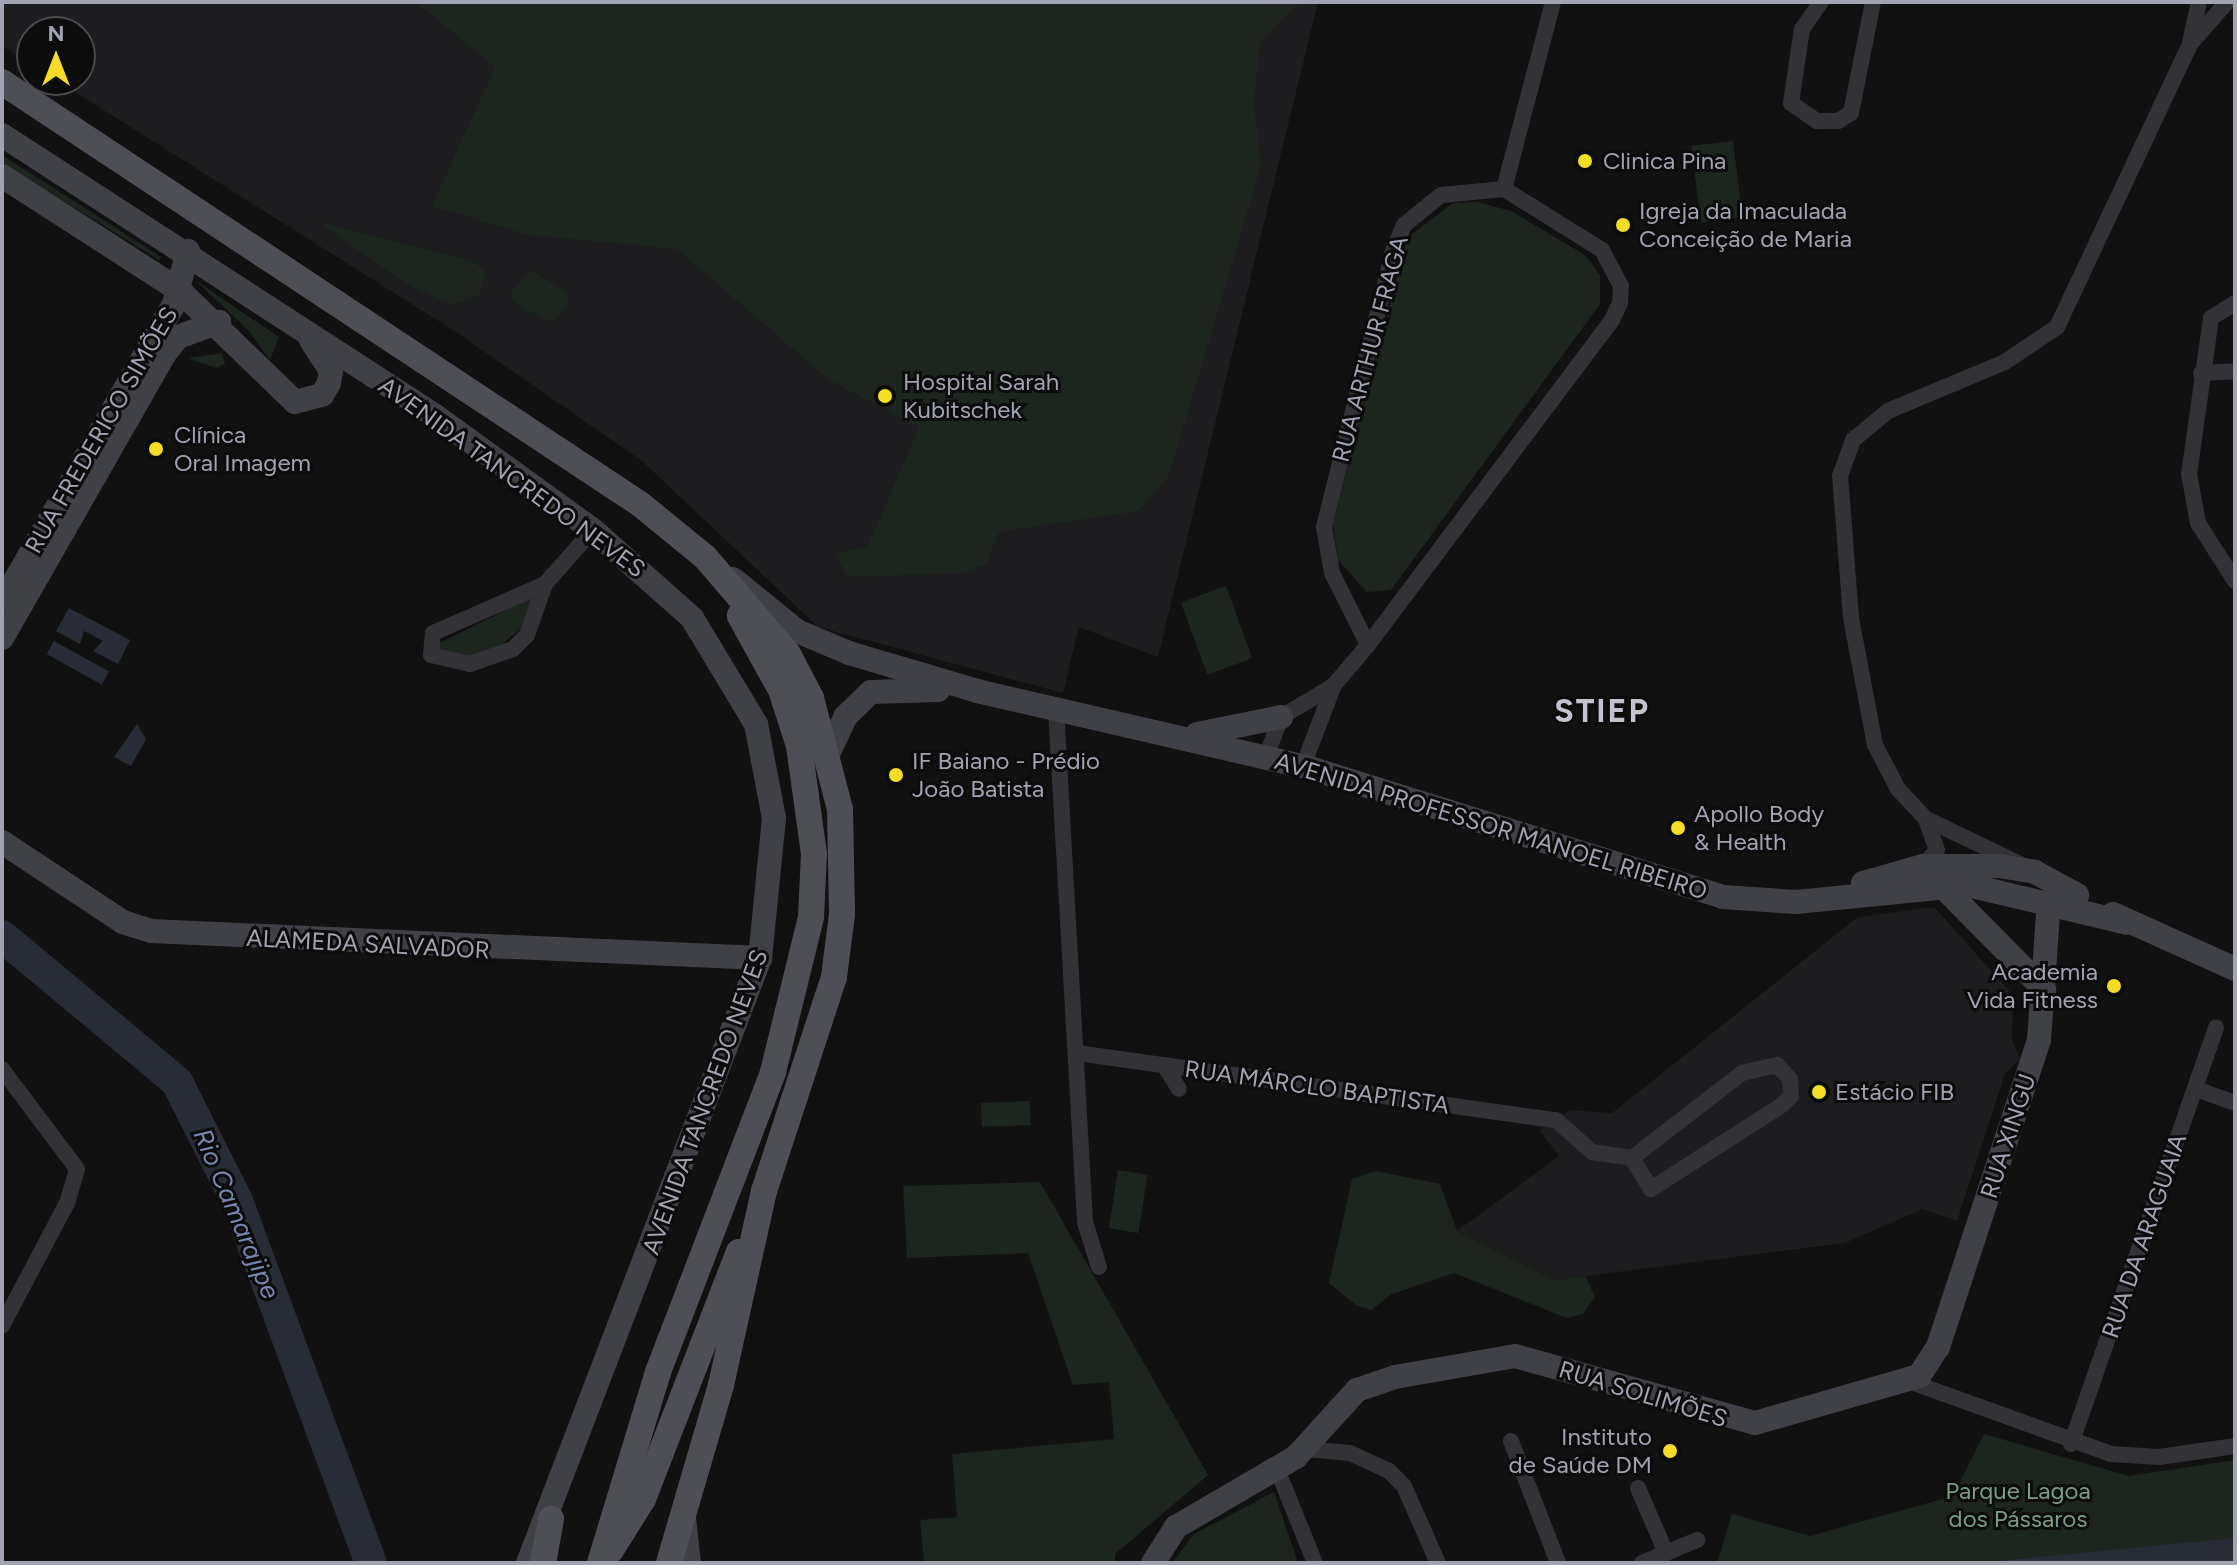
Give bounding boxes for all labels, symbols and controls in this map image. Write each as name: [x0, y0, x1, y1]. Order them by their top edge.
north arrow: [16, 16, 96, 96]
text: N: [47, 20, 65, 47]
place label: Clinica Pina: [1603, 147, 1726, 175]
marker: Clinica Pina: [1574, 150, 1596, 172]
place label: Igreja da Imaculada Conceição de Maria: [1639, 197, 1852, 253]
marker: Igreja da Imaculada Conceição de Maria: [1614, 216, 1632, 234]
street label: RUA ARTHUR FRAGA: [1326, 233, 1414, 465]
street label: RUA FREDERICO SIMÕES: [19, 302, 183, 558]
place label: Hospital Sarah Kubitschek: [903, 368, 1059, 424]
street label: AVENIDA TANCREDO NEVES: [373, 371, 651, 583]
marker: Hospital Sarah Kubitschek: [874, 385, 896, 407]
place label: Clínica Oral Imagem: [174, 421, 311, 477]
marker: Clínica Oral Imagem: [145, 438, 167, 460]
district label: STIEP: [1554, 692, 1650, 730]
street label: AVENIDA PROFESSOR MANOEL RIBEIRO: [1271, 746, 1711, 906]
place label: IF Baiano - Prédio João Batista: [912, 747, 1100, 803]
marker: IF Baiano - Prédio João Batista: [887, 766, 905, 784]
place label: Apollo Body & Health: [1694, 800, 1824, 856]
marker: Apollo Body & Health: [1669, 819, 1687, 837]
street label: ALAMEDA SALVADOR: [246, 923, 490, 965]
street label: AVENIDA TANCREDO NEVES: [636, 946, 774, 1258]
place label: Academia Vida Fitness: [1967, 958, 2098, 1014]
marker: Academia Vida Fitness: [2105, 977, 2123, 995]
street label: RUA MÁRCLO BAPTISTA: [1183, 1054, 1451, 1120]
street label: RUA XINGU: [1974, 1070, 2042, 1202]
place label: Estácio FIB: [1835, 1078, 1954, 1106]
marker: Estácio FIB: [1810, 1083, 1828, 1101]
water label: Rio Camarajipe: [186, 1124, 286, 1304]
street label: RUA DA ARAGUAIA: [2096, 1130, 2192, 1342]
street label: RUA SOLIMÕES: [1555, 1355, 1731, 1433]
place label: Instituto de Saúde DM: [1509, 1423, 1652, 1479]
marker: Instituto de Saúde DM: [1659, 1440, 1681, 1462]
park label: Parque Lagoa dos Pássaros: [1945, 1477, 2091, 1533]

